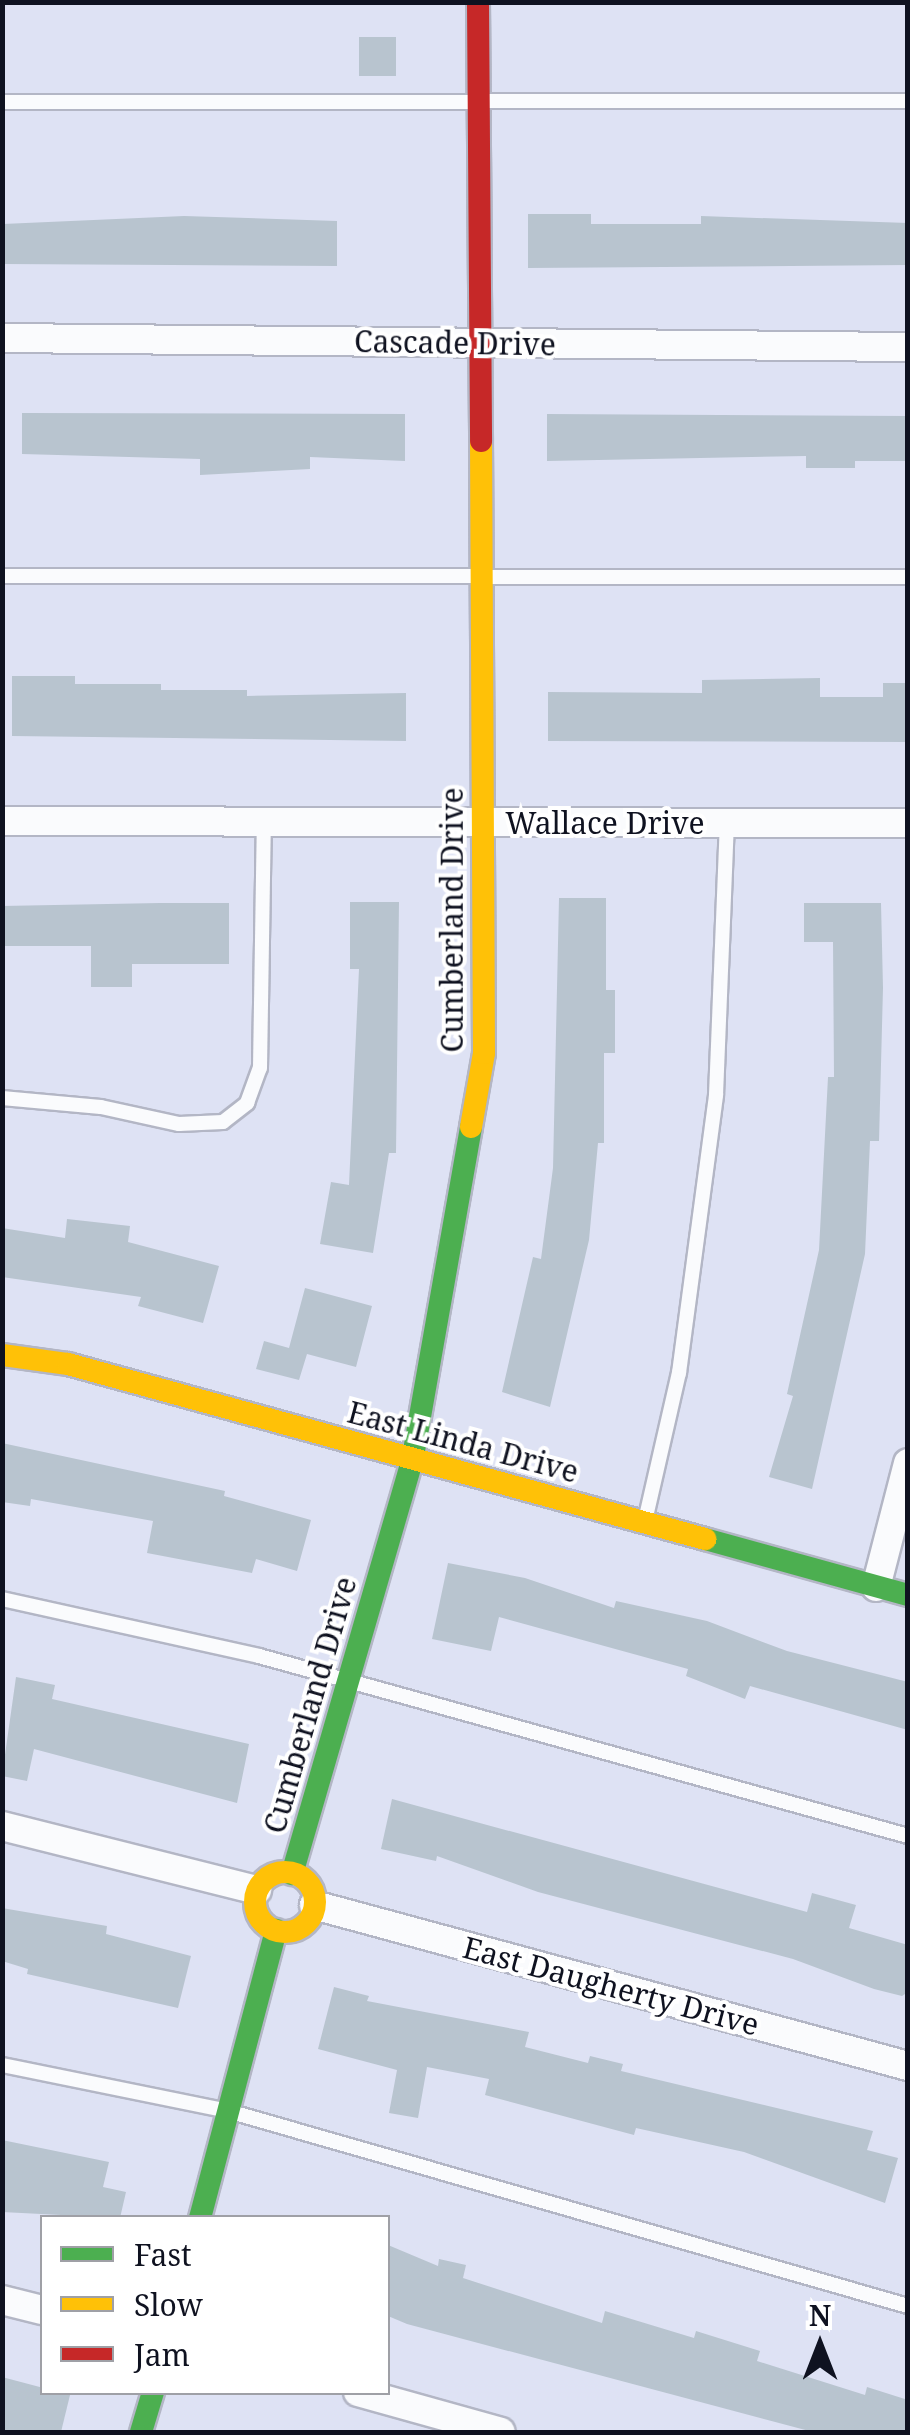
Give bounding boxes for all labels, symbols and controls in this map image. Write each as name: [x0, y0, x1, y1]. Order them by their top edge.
street label: Cascade Drive: [354, 323, 556, 363]
street label: Cumberland Drive: [434, 787, 470, 1053]
street label: Wallace Drive: [505, 805, 705, 841]
street label: East Linda Drive: [344, 1394, 582, 1490]
street label: Cumberland Drive: [256, 1573, 364, 1837]
street label: East Daugherty Drive: [459, 1929, 763, 2043]
legend: [40, 2215, 390, 2395]
text: Fast: [134, 2234, 191, 2275]
text: Slow: [134, 2284, 203, 2325]
north arrow: [770, 2295, 870, 2395]
text: N: [809, 2296, 831, 2334]
text: Jam: [134, 2334, 190, 2375]

